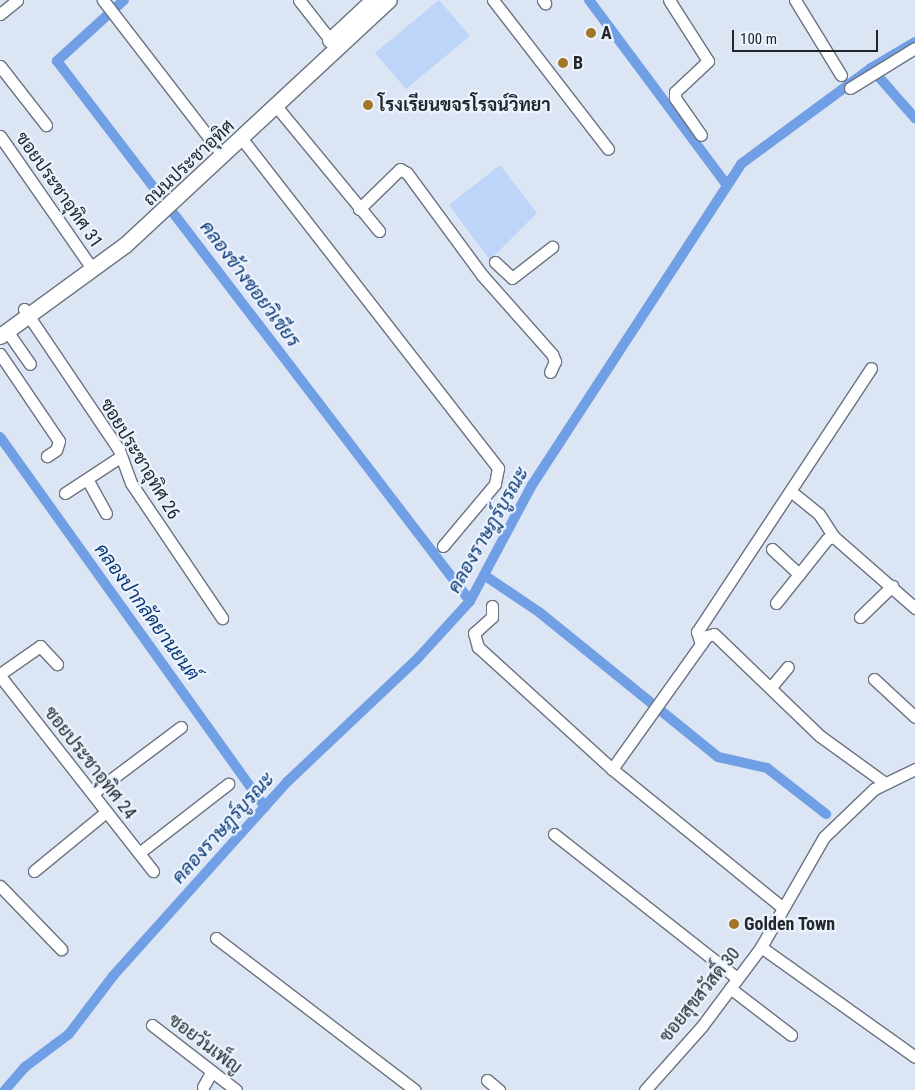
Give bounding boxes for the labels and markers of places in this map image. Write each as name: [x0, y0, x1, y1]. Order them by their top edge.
place label: A: [601, 22, 612, 44]
marker: A: [585, 27, 597, 39]
place label: B: [573, 52, 583, 74]
marker: B: [557, 57, 569, 69]
place label: โรงเรียนขจรโรจน์วิทยา: [378, 94, 551, 116]
marker: โรงเรียนขจรโรจน์วิทยา: [362, 99, 374, 111]
place label: Golden Town: [744, 913, 836, 935]
marker: Golden Town: [728, 918, 740, 930]

